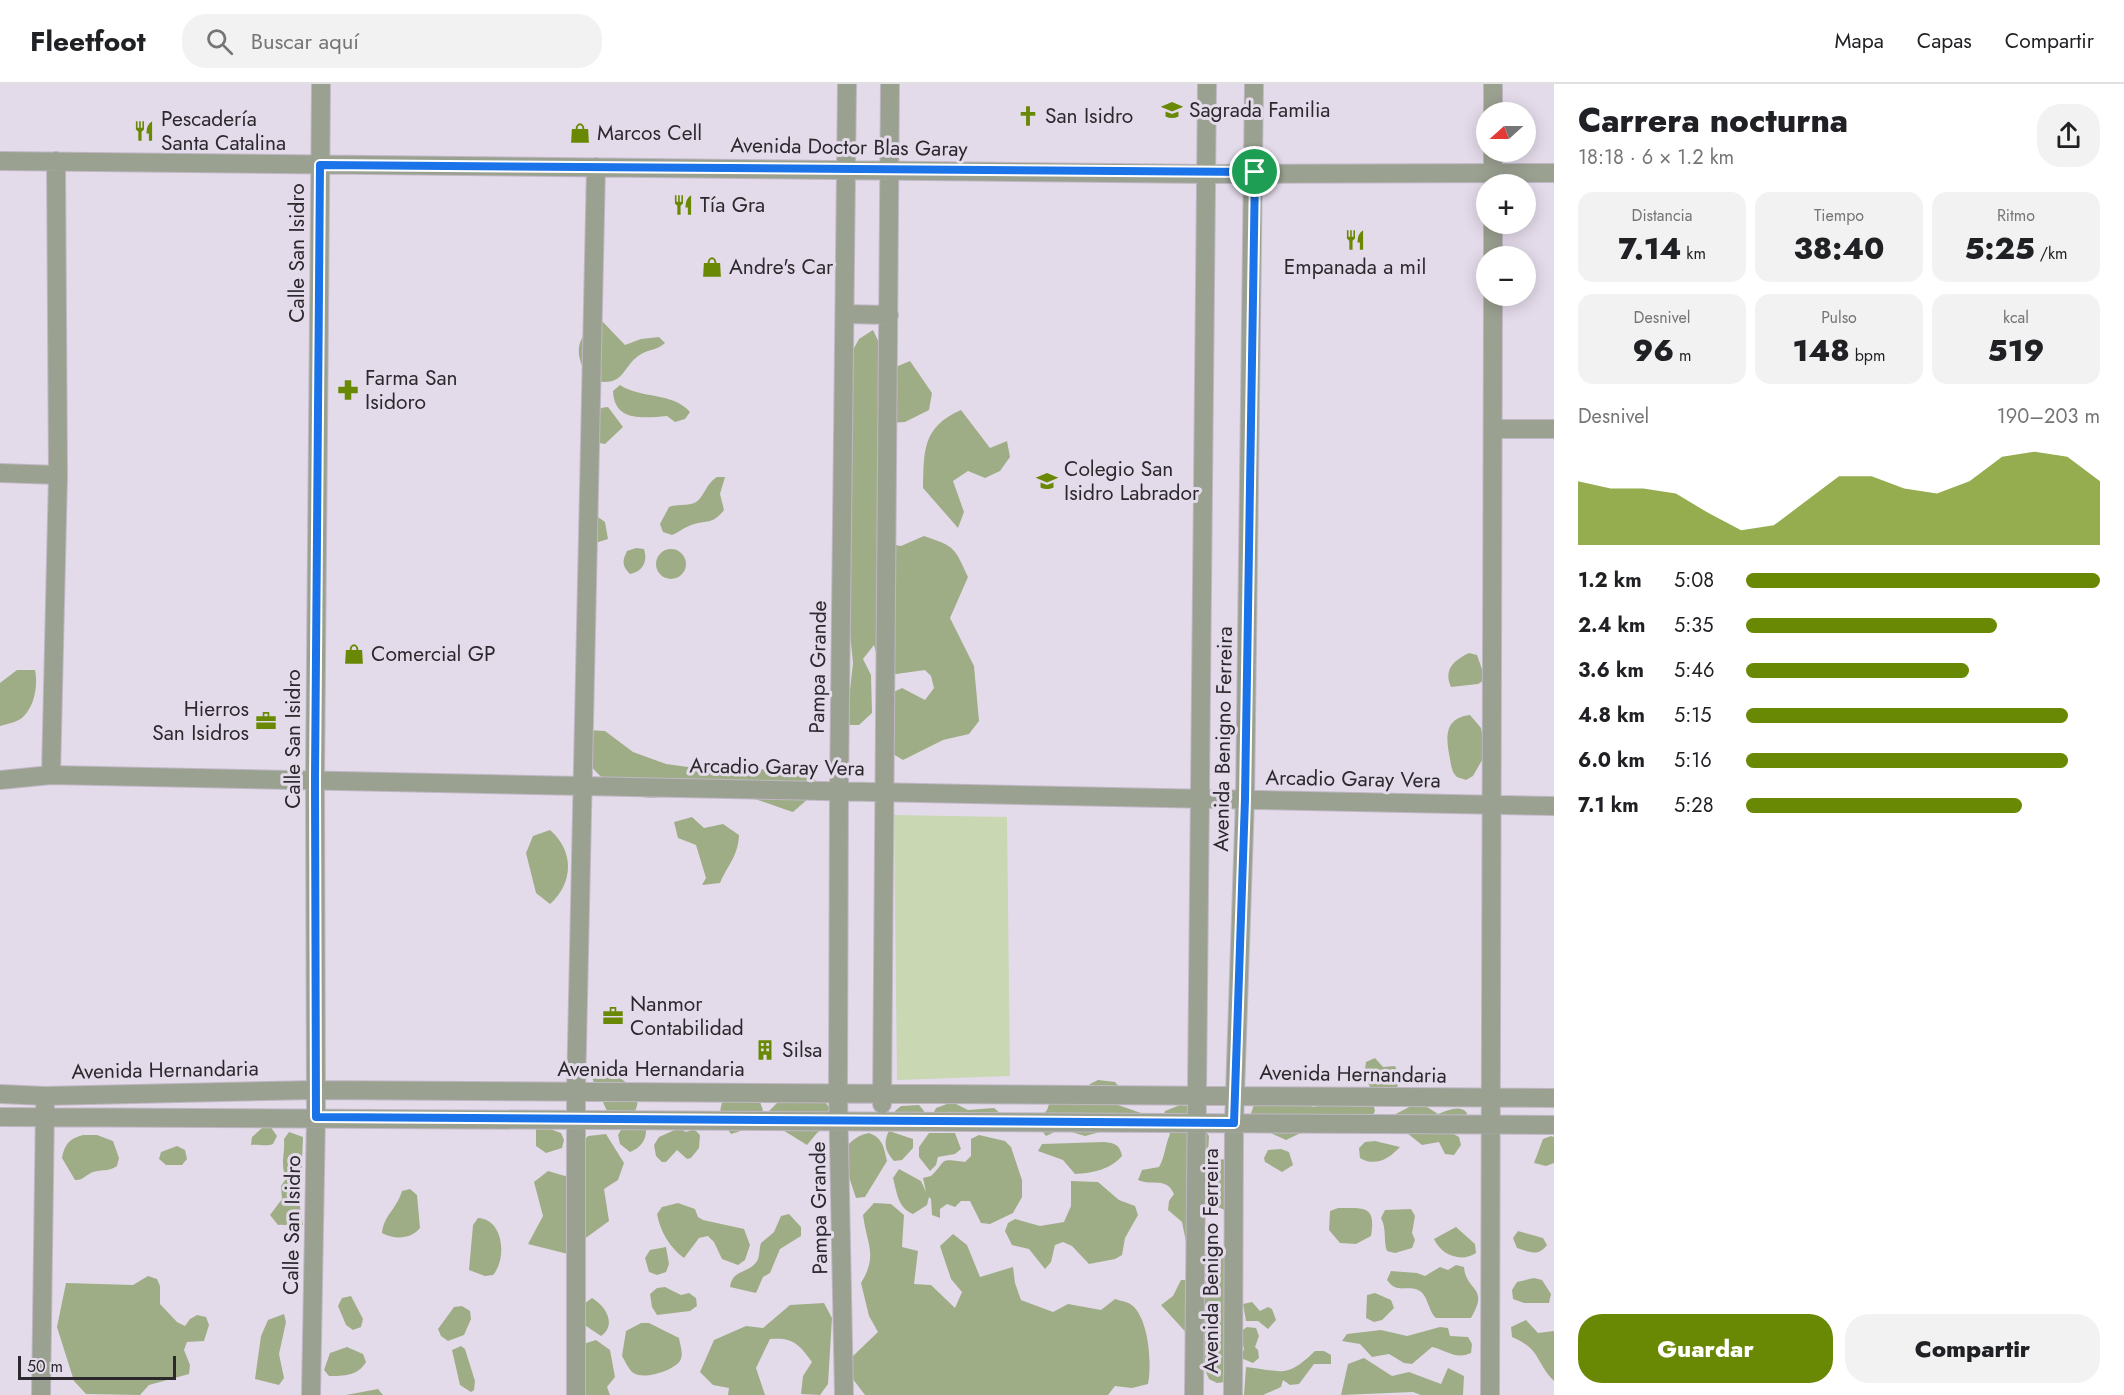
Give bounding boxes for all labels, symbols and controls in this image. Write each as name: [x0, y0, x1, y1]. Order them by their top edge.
search box: [182, 14, 602, 68]
text: Fleetfoot: [30, 21, 146, 62]
icon: search: [203, 25, 236, 58]
text: Buscar aquí: [251, 25, 359, 57]
text: Mapa: [1835, 26, 1884, 56]
text: Capas: [1917, 26, 1972, 56]
text: Compartir: [2005, 26, 2094, 56]
place label: Sagrada Familia: [1189, 95, 1330, 125]
text: Carrera nocturna: [1578, 97, 1848, 144]
school or university icon: Sagrada Familia: [1160, 98, 1184, 122]
place label: San Isidro: [1045, 101, 1133, 131]
north arrow: [1476, 102, 1536, 162]
map controls: [1476, 102, 1536, 306]
place label: Pescadería Santa Catalina: [161, 104, 286, 158]
church icon: San Isidro: [1016, 104, 1040, 128]
button: share: [2037, 104, 2100, 167]
place label: Marcos Cell: [597, 118, 702, 148]
restaurant icon: Pescadería Santa Catalina: [132, 119, 156, 143]
shop icon: Marcos Cell: [568, 121, 592, 145]
street label: Avenida Doctor Blas Garay: [730, 130, 969, 164]
text: 18:18 · 6 × 1.2 km: [1578, 143, 1734, 172]
pin: [1229, 146, 1280, 197]
icon: arrive: [1238, 155, 1271, 188]
button: +: [1476, 174, 1536, 234]
street label: Calle San Isidro: [282, 183, 312, 323]
place label: Tía Gra: [700, 190, 765, 220]
restaurant icon: Tía Gra: [671, 193, 695, 217]
text: Distancia: [1632, 204, 1692, 227]
text: Tiempo: [1814, 204, 1864, 227]
text: Ritmo: [1997, 204, 2035, 227]
text: 7.14: [1618, 227, 1682, 270]
text: 38:40: [1793, 227, 1885, 270]
text: 5:25: [1964, 227, 2035, 270]
restaurant icon: Empanada a mil: [1343, 228, 1367, 252]
text: km: [1682, 242, 1706, 265]
text: /km: [2035, 242, 2068, 265]
button: −: [1476, 246, 1536, 306]
place label: Andre's Car: [729, 252, 834, 282]
place label: Empanada a mil: [1284, 252, 1426, 282]
shop icon: Andre's Car: [700, 255, 724, 279]
text: Desnivel: [1634, 306, 1690, 329]
text: Pulso: [1821, 306, 1857, 329]
text: kcal: [2003, 306, 2029, 329]
text: 96: [1632, 329, 1674, 372]
text: 148: [1793, 329, 1850, 372]
text: 519: [1988, 329, 2044, 372]
text: m: [1674, 344, 1692, 367]
text: bpm: [1850, 344, 1885, 367]
place label: Farma San Isidoro: [365, 363, 458, 417]
pharmacy icon: Farma San Isidoro: [336, 378, 360, 402]
text: Desnivel: [1578, 402, 1649, 431]
text: 190–203 m: [1997, 402, 2100, 431]
place label: Colegio San Isidro Labrador: [1064, 454, 1200, 508]
school or university icon: Colegio San Isidro Labrador: [1035, 469, 1059, 493]
text: 1.2 km: [1578, 566, 1642, 595]
text: 5:08: [1674, 566, 1714, 595]
street label: Pampa Grande: [802, 600, 834, 734]
text: 2.4 km: [1578, 611, 1645, 640]
text: 5:35: [1674, 611, 1713, 640]
street label: Avenida Benigno Ferreira: [1206, 626, 1240, 852]
place label: Comercial GP: [371, 639, 495, 669]
shop icon: Comercial GP: [342, 642, 366, 666]
text: 3.6 km: [1578, 656, 1644, 685]
text: 5:46: [1674, 656, 1714, 685]
street label: Calle San Isidro: [278, 669, 308, 809]
place label: Hierros San Isidros: [152, 694, 249, 748]
text: 4.8 km: [1578, 701, 1645, 730]
text: 5:15: [1674, 701, 1712, 730]
office icon: Hierros San Isidros: [254, 709, 278, 733]
text: 6.0 km: [1578, 746, 1645, 775]
text: 5:16: [1674, 746, 1712, 775]
street label: Arcadio Garay Vera: [689, 750, 865, 784]
street label: Arcadio Garay Vera: [1265, 762, 1441, 796]
text: 7.1 km: [1578, 791, 1639, 820]
text: 5:28: [1674, 791, 1714, 820]
place label: Nanmor Contabilidad: [630, 989, 744, 1043]
office icon: Nanmor Contabilidad: [601, 1004, 625, 1028]
place label: Silsa: [782, 1035, 822, 1065]
building icon: Silsa: [753, 1038, 777, 1062]
street label: Avenida Hernandaria: [71, 1053, 259, 1087]
street label: Avenida Hernandaria: [557, 1054, 745, 1084]
street label: Avenida Hernandaria: [1259, 1057, 1447, 1091]
street label: Pampa Grande: [803, 1141, 835, 1275]
street label: Avenida Benigno Ferreira: [1196, 1148, 1226, 1374]
street label: Calle San Isidro: [276, 1155, 308, 1295]
button: Guardar: [1578, 1314, 1833, 1383]
button: Compartir: [1845, 1314, 2100, 1383]
scale bar: [18, 1353, 176, 1380]
text: 50 m: [27, 1355, 63, 1378]

